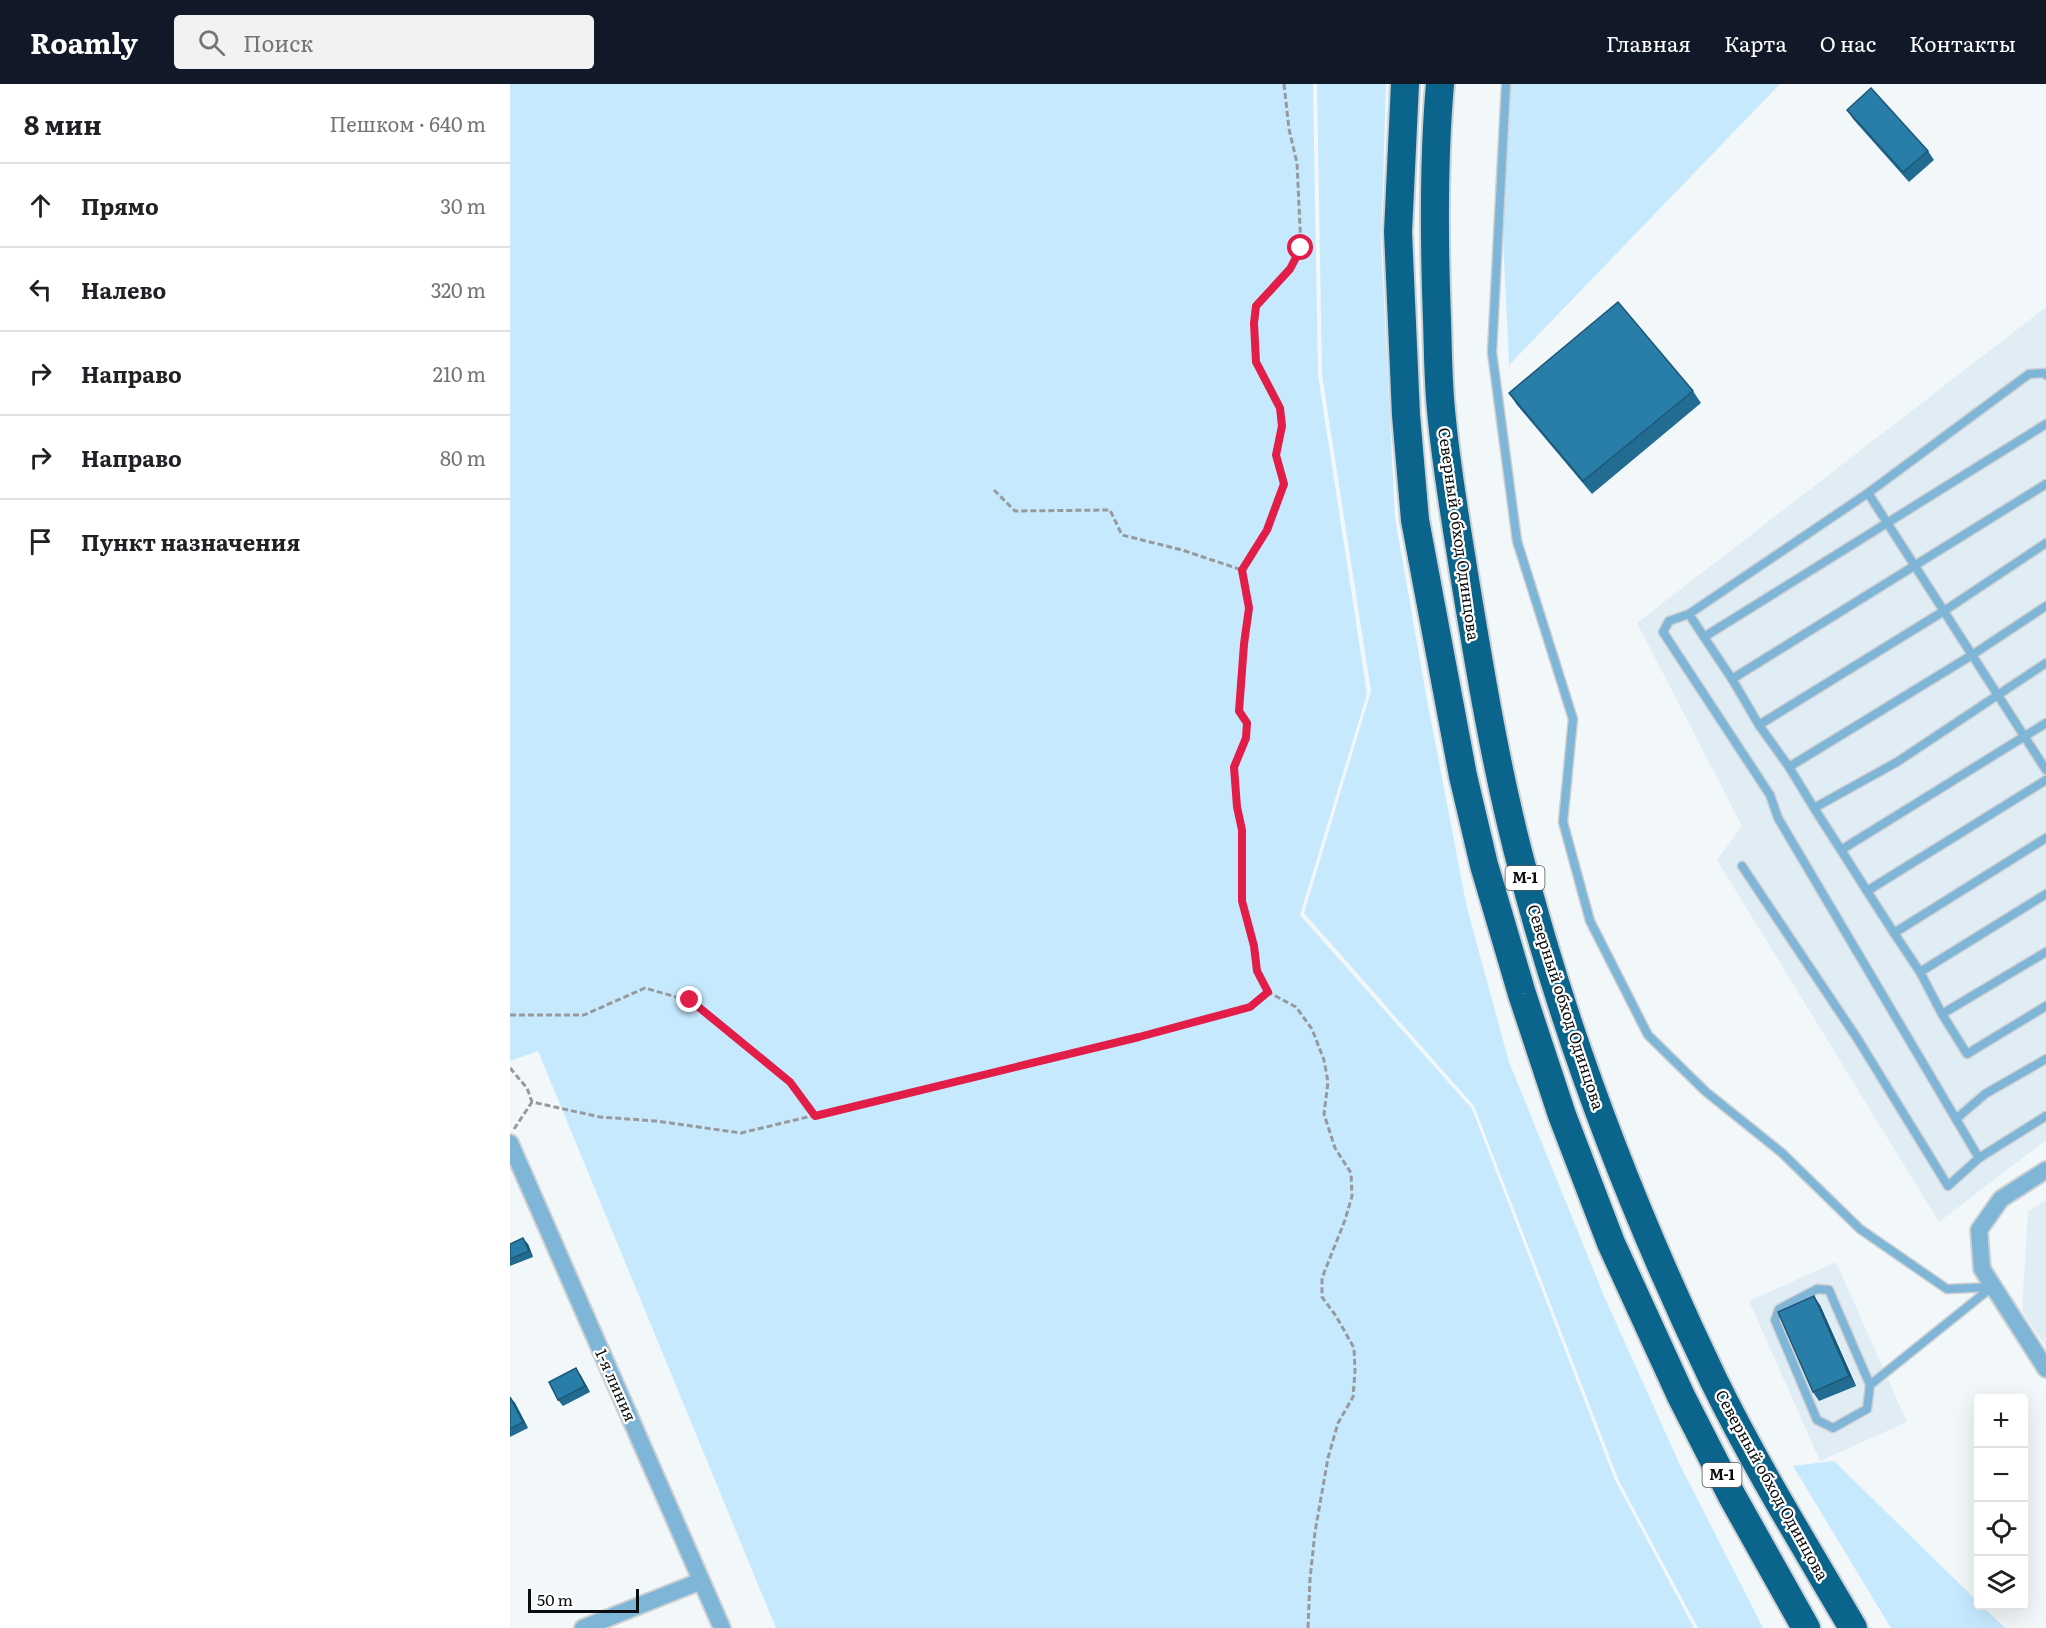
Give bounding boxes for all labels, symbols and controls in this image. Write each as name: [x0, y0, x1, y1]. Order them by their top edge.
search box: [174, 15, 594, 69]
text: Roamly: [30, 21, 138, 63]
icon: search: [195, 26, 228, 59]
text: Поиск: [243, 26, 313, 59]
text: Главная: [1606, 27, 1691, 58]
text: Карта: [1724, 27, 1787, 58]
text: О нас: [1820, 27, 1876, 58]
text: Контакты: [1909, 27, 2016, 58]
text: 8 мин: [24, 104, 102, 143]
text: Пешком · 640 m: [329, 108, 486, 138]
icon: ahead: [24, 189, 57, 222]
text: Прямо: [81, 189, 159, 222]
text: 30 m: [440, 190, 486, 220]
route start: [1287, 234, 1313, 260]
icon: left: [24, 273, 57, 306]
text: Налево: [81, 273, 166, 306]
text: 320 m: [431, 274, 486, 304]
icon: right: [24, 357, 57, 390]
text: Направо: [81, 357, 182, 390]
text: 210 m: [433, 358, 486, 388]
street label: Северный обход Одинцова: [1433, 426, 1487, 642]
icon: right: [24, 441, 57, 474]
text: Направо: [81, 441, 182, 474]
text: 80 m: [440, 442, 486, 472]
icon: arrive: [24, 525, 57, 558]
text: Пункт назначения: [81, 525, 300, 558]
road number: М-1: [1506, 866, 1544, 890]
street label: Северный обход Одинцова: [1522, 901, 1612, 1113]
route end: [676, 986, 702, 1012]
street label: 1-я линия: [590, 1344, 644, 1425]
street label: Северный обход Одинцова: [1710, 1385, 1836, 1585]
map controls: [1974, 1394, 2028, 1610]
button: +: [1974, 1394, 2028, 1448]
button: −: [1974, 1448, 2028, 1502]
road number: М-1: [1702, 1463, 1742, 1487]
button: locate: [1974, 1502, 2028, 1556]
button: layers: [1974, 1556, 2028, 1610]
scale bar: [528, 1586, 639, 1614]
text: 50 m: [537, 1587, 573, 1611]

